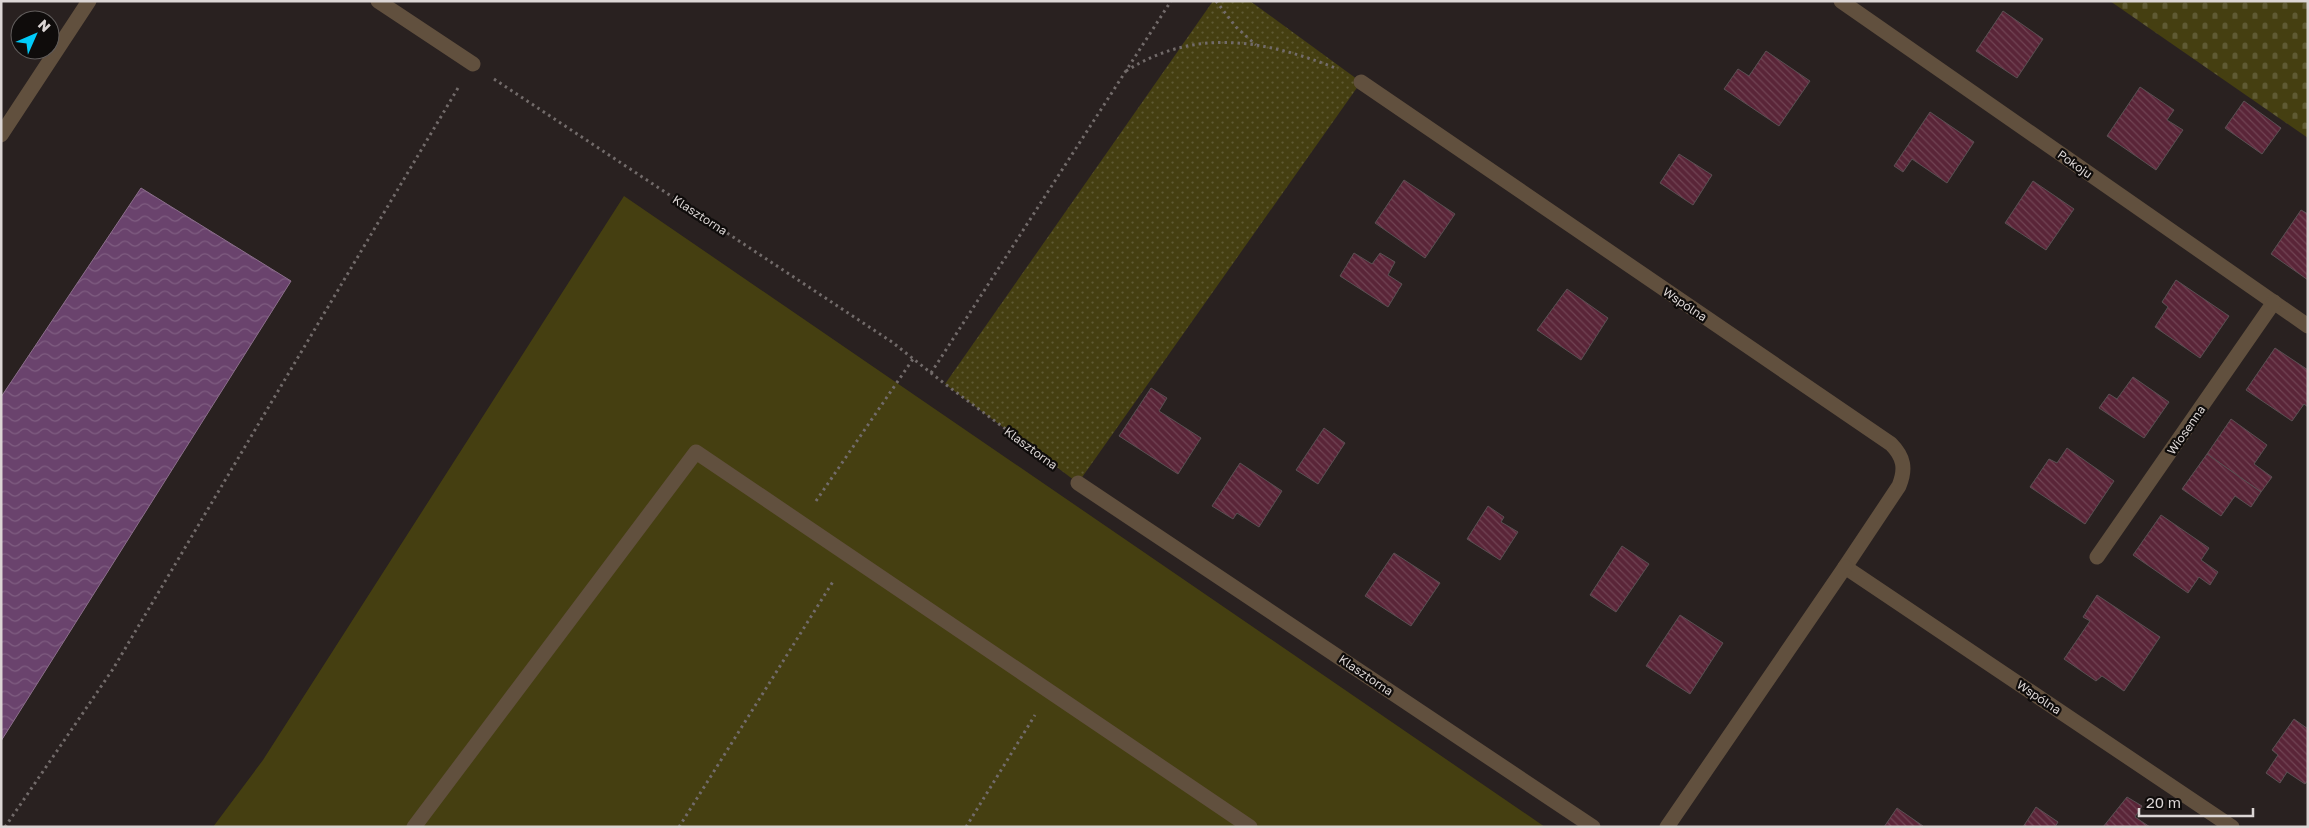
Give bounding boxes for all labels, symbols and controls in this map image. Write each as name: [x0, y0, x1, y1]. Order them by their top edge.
north arrow: [10, 10, 60, 60]
text: N: [35, 16, 54, 35]
street label: Pokoju: [2055, 147, 2095, 181]
street label: Klasztorna: [670, 192, 730, 238]
street label: Wspólna: [1660, 284, 1710, 324]
street label: Wiosenna: [2164, 402, 2208, 458]
street label: Klasztorna: [1001, 424, 1061, 472]
street label: Klasztorna: [1336, 651, 1396, 699]
street label: Wspólna: [2014, 677, 2064, 717]
scale bar: [2139, 786, 2253, 818]
text: 20 m: [2146, 793, 2181, 811]

